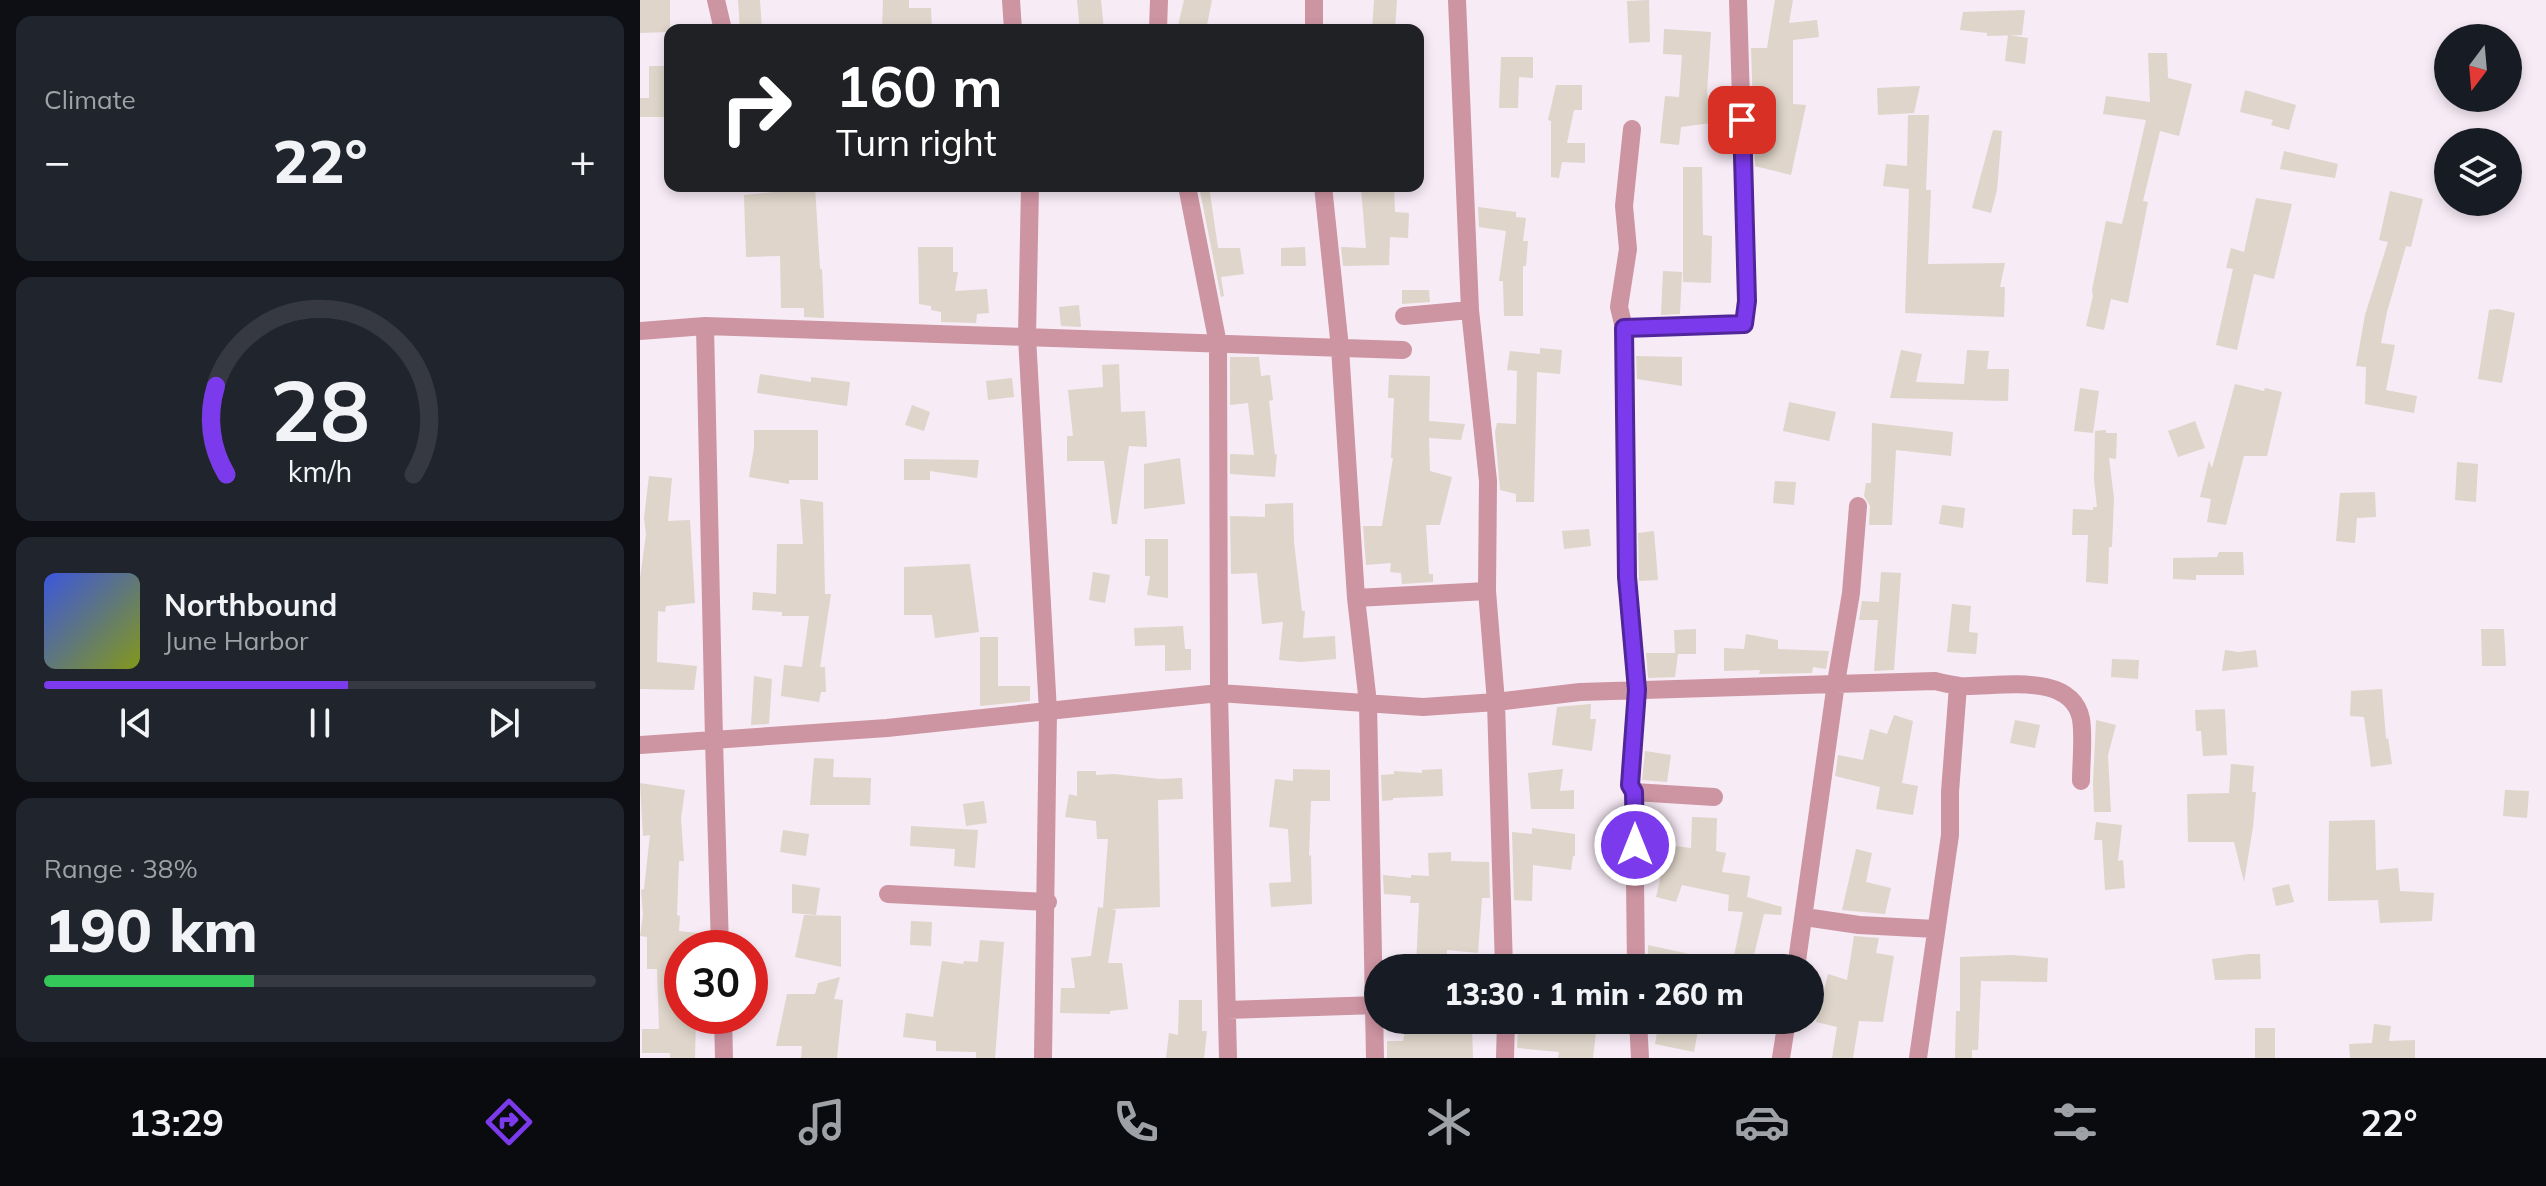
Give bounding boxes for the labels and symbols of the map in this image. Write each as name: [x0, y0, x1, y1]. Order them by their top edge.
north arrow: [2434, 24, 2522, 112]
pin: [1708, 86, 1776, 154]
position arrow: [1593, 803, 1677, 887]
speed limit sign: 30: [664, 930, 768, 1034]

